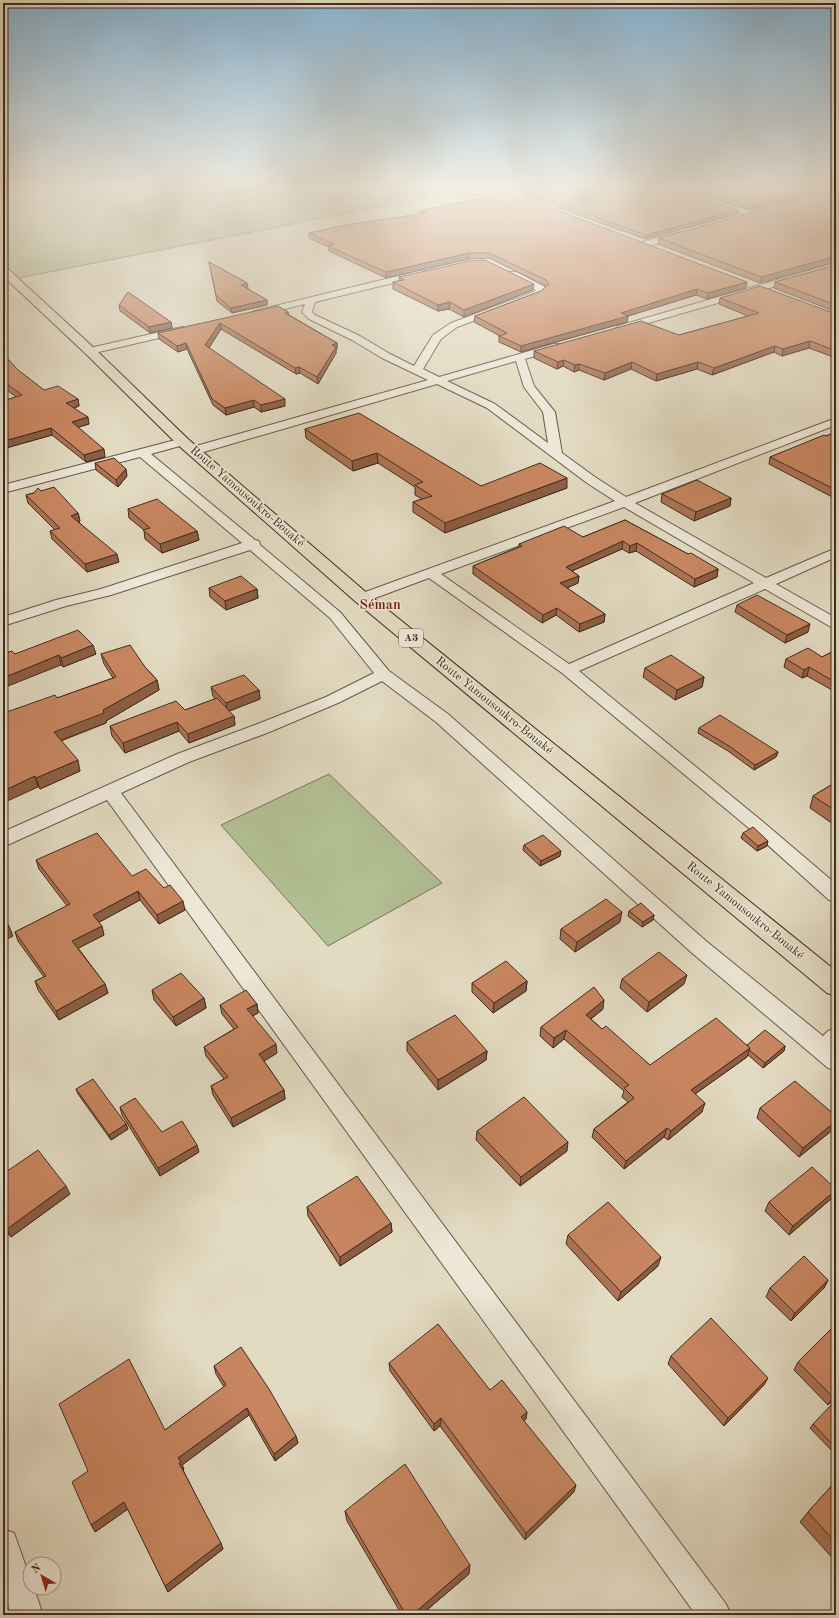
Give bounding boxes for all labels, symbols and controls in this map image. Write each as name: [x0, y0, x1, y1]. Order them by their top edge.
street label: Route Yamousoukro-Bouaké: [187, 444, 307, 550]
district label: Séman: [359, 598, 401, 612]
road number: A3: [399, 629, 423, 647]
street label: Route Yamousoukro-Bouaké: [433, 655, 555, 757]
street label: Route Yamousoukro-Bouaké: [684, 860, 806, 962]
north arrow: [22, 1556, 62, 1596]
text: N: [30, 1562, 44, 1576]

